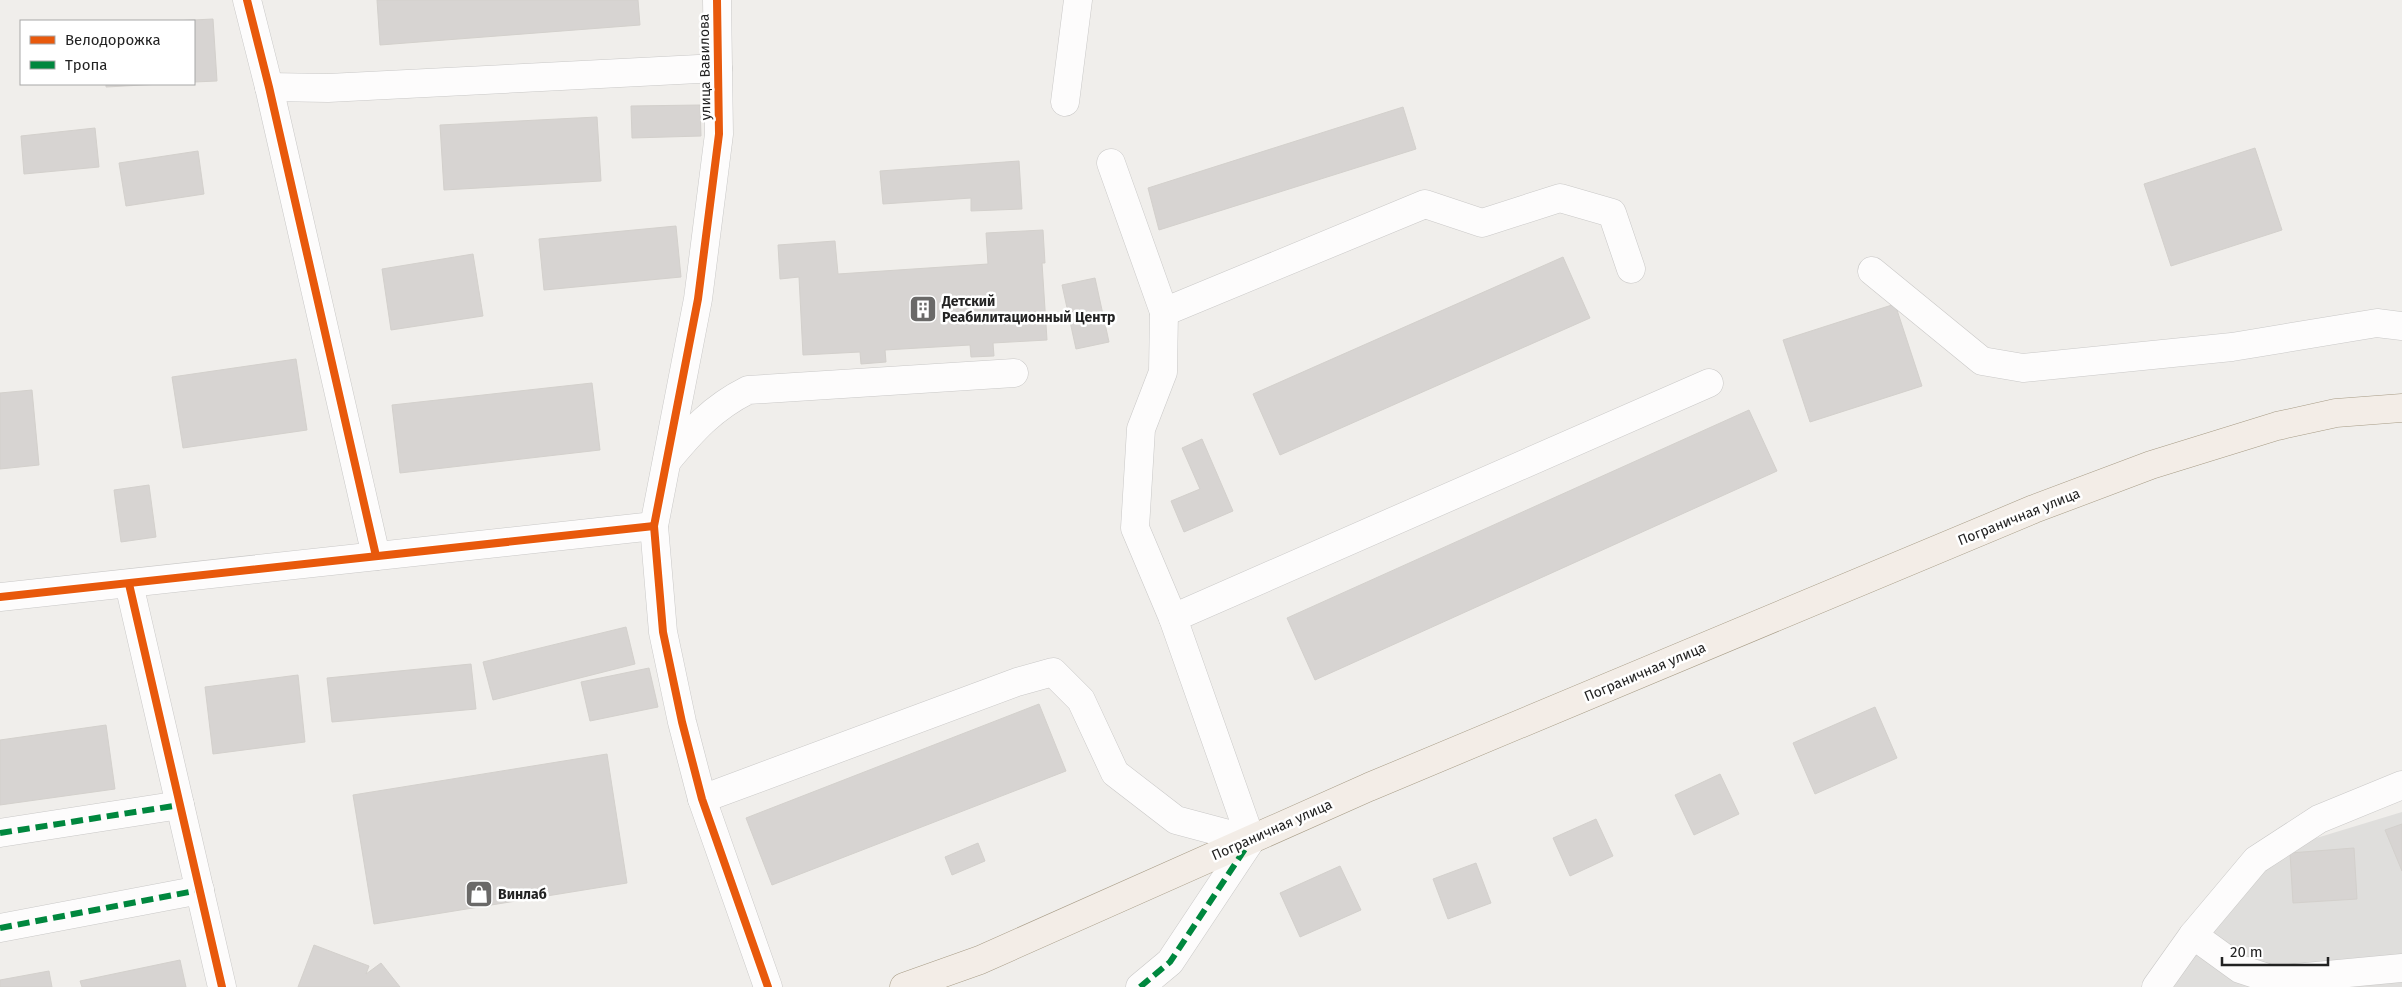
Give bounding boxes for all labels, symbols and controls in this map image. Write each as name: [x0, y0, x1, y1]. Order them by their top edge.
street label: улица Вавилова: [696, 13, 714, 121]
legend: [20, 20, 195, 85]
text: Велодорожка: [65, 31, 161, 49]
text: Тропа: [65, 56, 107, 74]
place label: Детский Реабилитационный Центр: [941, 293, 1115, 326]
building icon: Детский Реабилитационный Центр: [908, 294, 938, 324]
street label: Пограничная улица: [1955, 485, 2083, 549]
street label: Пограничная улица: [1582, 639, 1708, 705]
street label: Пограничная улица: [1209, 796, 1335, 864]
shop icon: Винлаб: [464, 879, 494, 909]
place label: Винлаб: [498, 886, 547, 903]
scale bar: [2222, 934, 2328, 966]
text: 20 m: [2230, 943, 2263, 961]

